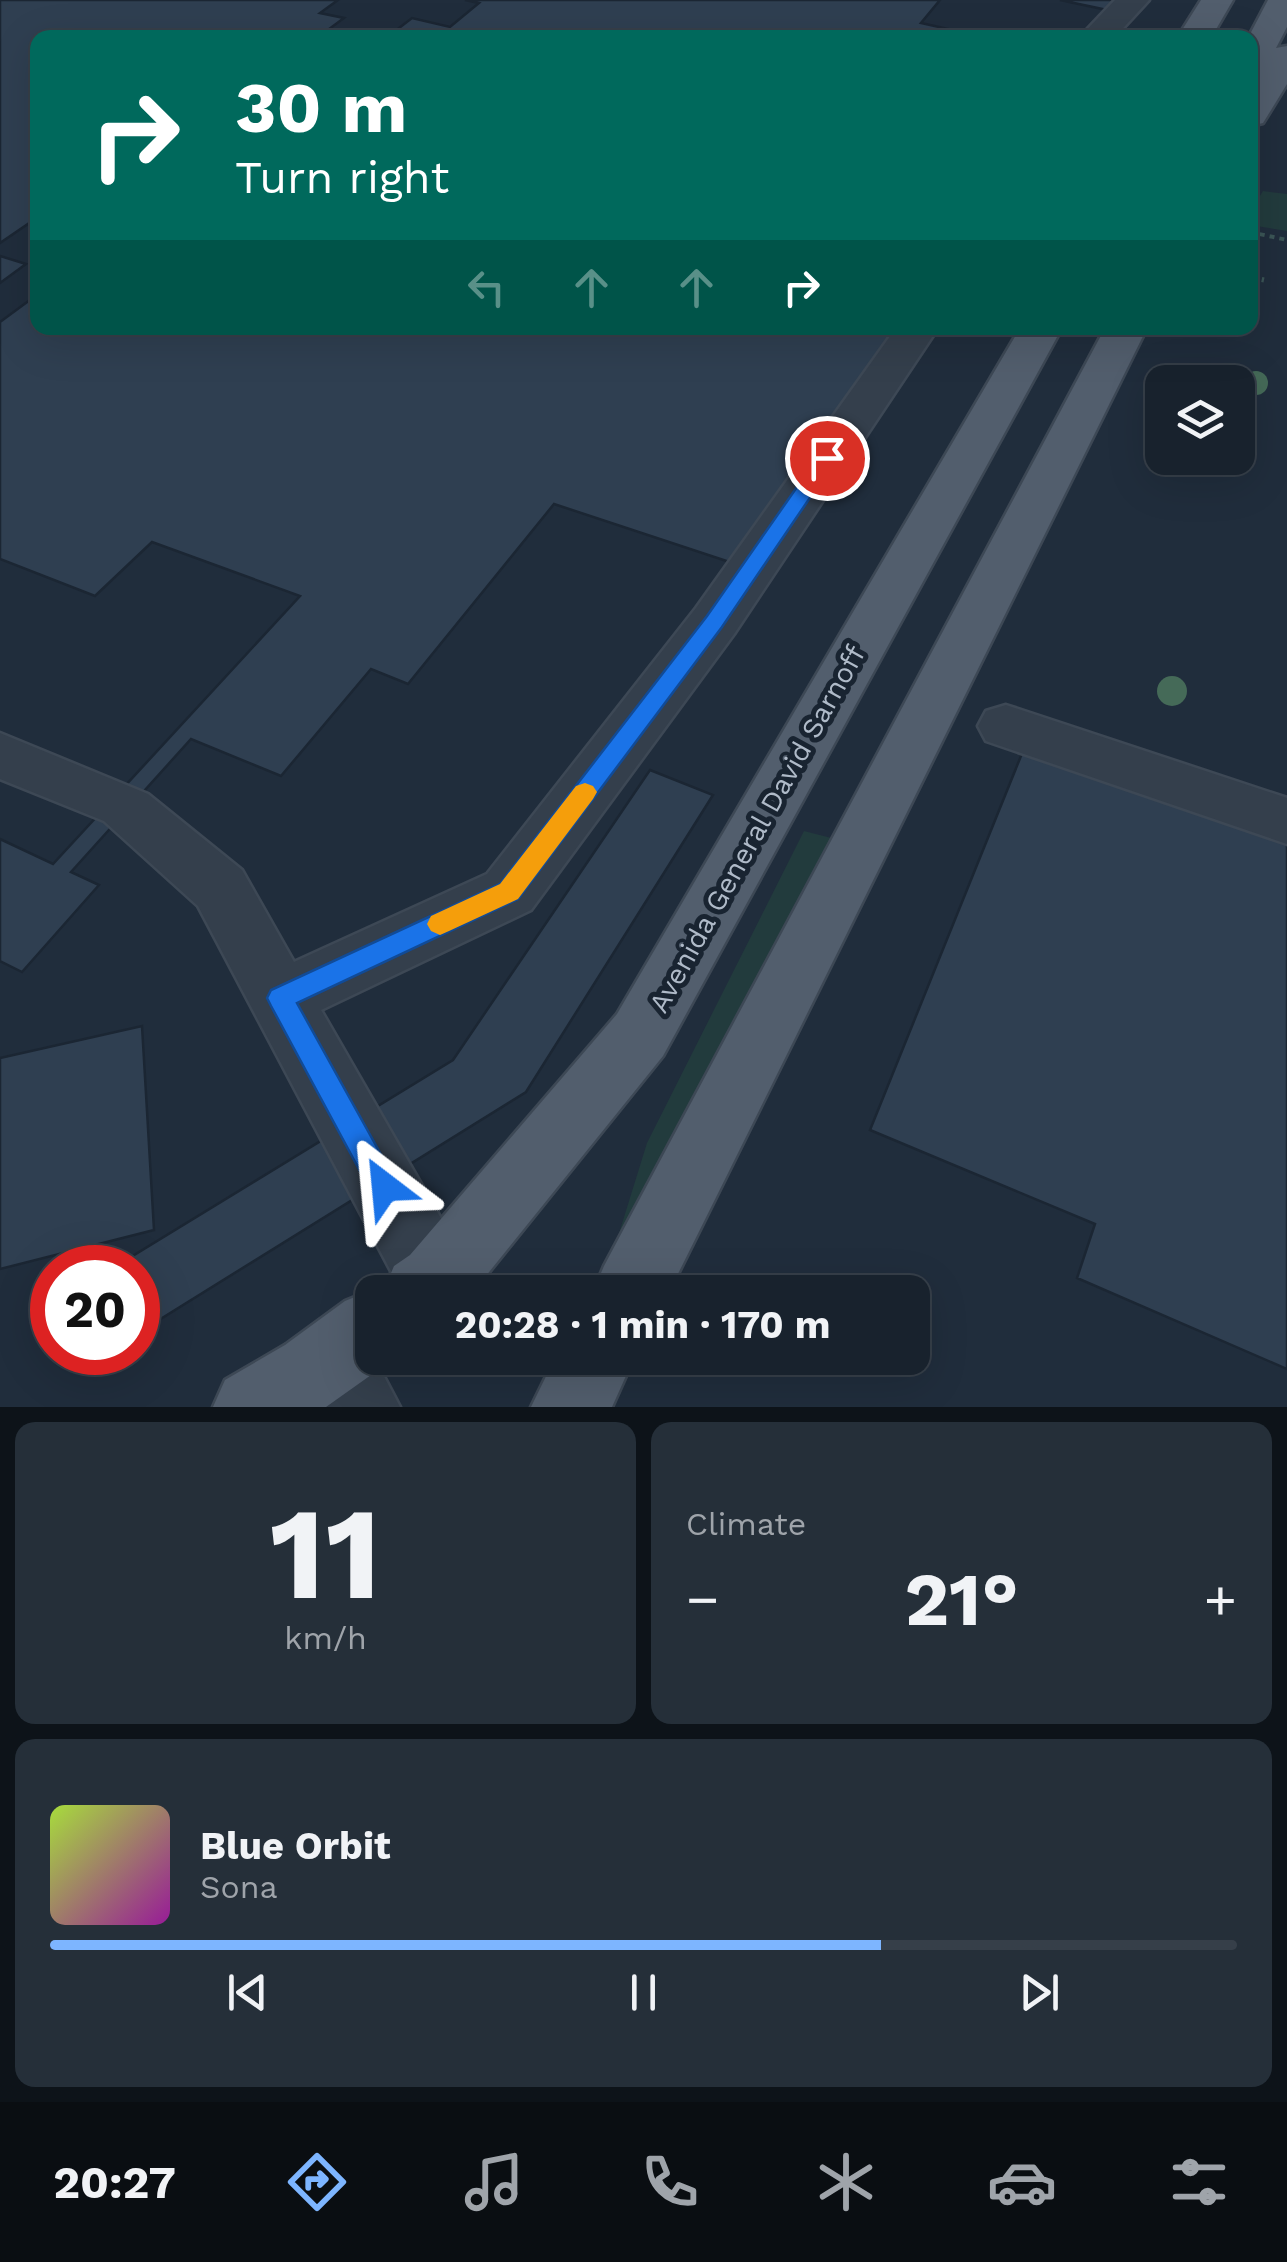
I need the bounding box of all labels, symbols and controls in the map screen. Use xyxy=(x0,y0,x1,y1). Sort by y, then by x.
text: 30 m xyxy=(235,67,407,149)
icon: right xyxy=(70,70,200,200)
text: Turn right xyxy=(235,151,449,204)
icon: left xyxy=(459,260,514,315)
icon: ahead xyxy=(564,260,619,315)
icon: ahead xyxy=(669,260,724,315)
icon: right xyxy=(774,260,829,315)
map controls xyxy=(1145,365,1255,475)
button: layers xyxy=(1145,365,1255,475)
pin xyxy=(785,416,870,501)
icon: arrive xyxy=(800,431,855,486)
street label: Avenida General David Sarnoff xyxy=(642,640,872,1018)
position arrow xyxy=(333,1135,437,1239)
speed limit sign: 20 xyxy=(30,1245,160,1375)
text: 20:28 · 1 min · 170 m xyxy=(455,1303,830,1347)
text: 11 xyxy=(269,1477,382,1630)
text: Climate xyxy=(686,1505,806,1543)
text: 21° xyxy=(904,1555,1019,1643)
text: − xyxy=(686,1567,719,1631)
text: + xyxy=(1204,1567,1237,1631)
text: km/h xyxy=(284,1619,367,1657)
text: Blue Orbit xyxy=(200,1824,391,1868)
text: Sona xyxy=(200,1868,278,1906)
icon: previous xyxy=(220,1965,275,2020)
icon: pause xyxy=(616,1965,671,2020)
icon: next xyxy=(1012,1965,1067,2020)
icon: directions xyxy=(282,2147,352,2217)
icon: music xyxy=(459,2147,529,2217)
icon: phone xyxy=(635,2147,705,2217)
icon: climate xyxy=(811,2147,881,2217)
icon: car xyxy=(987,2147,1057,2217)
icon: filters xyxy=(1164,2147,1234,2217)
text: 20:27 xyxy=(53,2156,176,2209)

